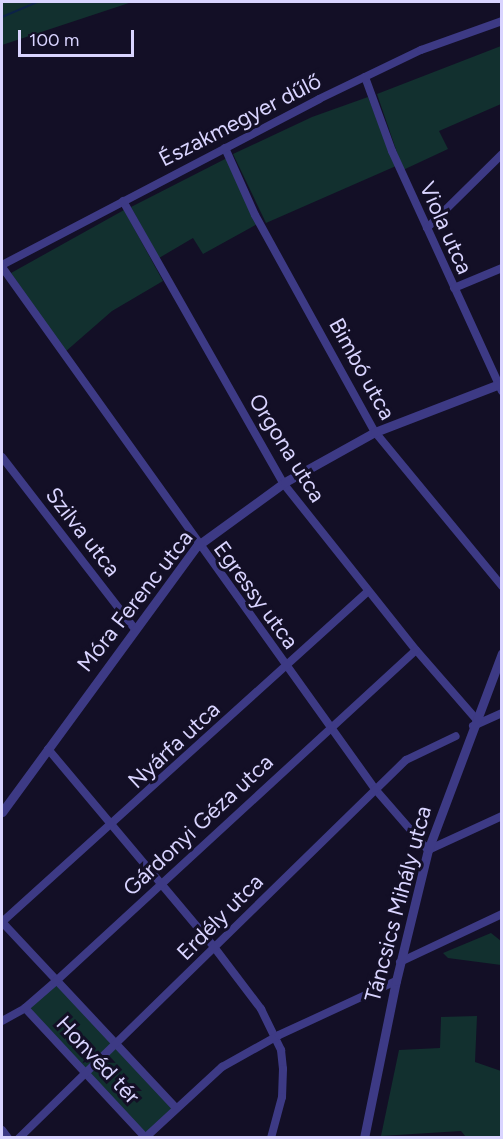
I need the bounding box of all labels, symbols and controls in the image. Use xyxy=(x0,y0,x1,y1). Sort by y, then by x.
scale bar xyxy=(21,18,136,56)
text: 100 m xyxy=(29,29,79,51)
street label: Északmegyer dűlő xyxy=(154,68,326,172)
street label: Viola utca xyxy=(414,178,478,278)
street label: Bimbó utca xyxy=(323,314,401,424)
street label: Orgona utca xyxy=(243,389,331,507)
street label: Szilva utca xyxy=(40,482,126,582)
street label: Móra Ferenc utca xyxy=(72,525,198,677)
street label: Egressy utca xyxy=(208,536,304,654)
street label: Nyárfa utca xyxy=(123,696,225,794)
street label: Gárdonyi Géza utca xyxy=(118,749,278,901)
street label: Táncsics Mihály utca xyxy=(359,803,437,1005)
street label: Erdély utca xyxy=(171,868,269,966)
street label: Honvéd tér xyxy=(51,1011,145,1109)

